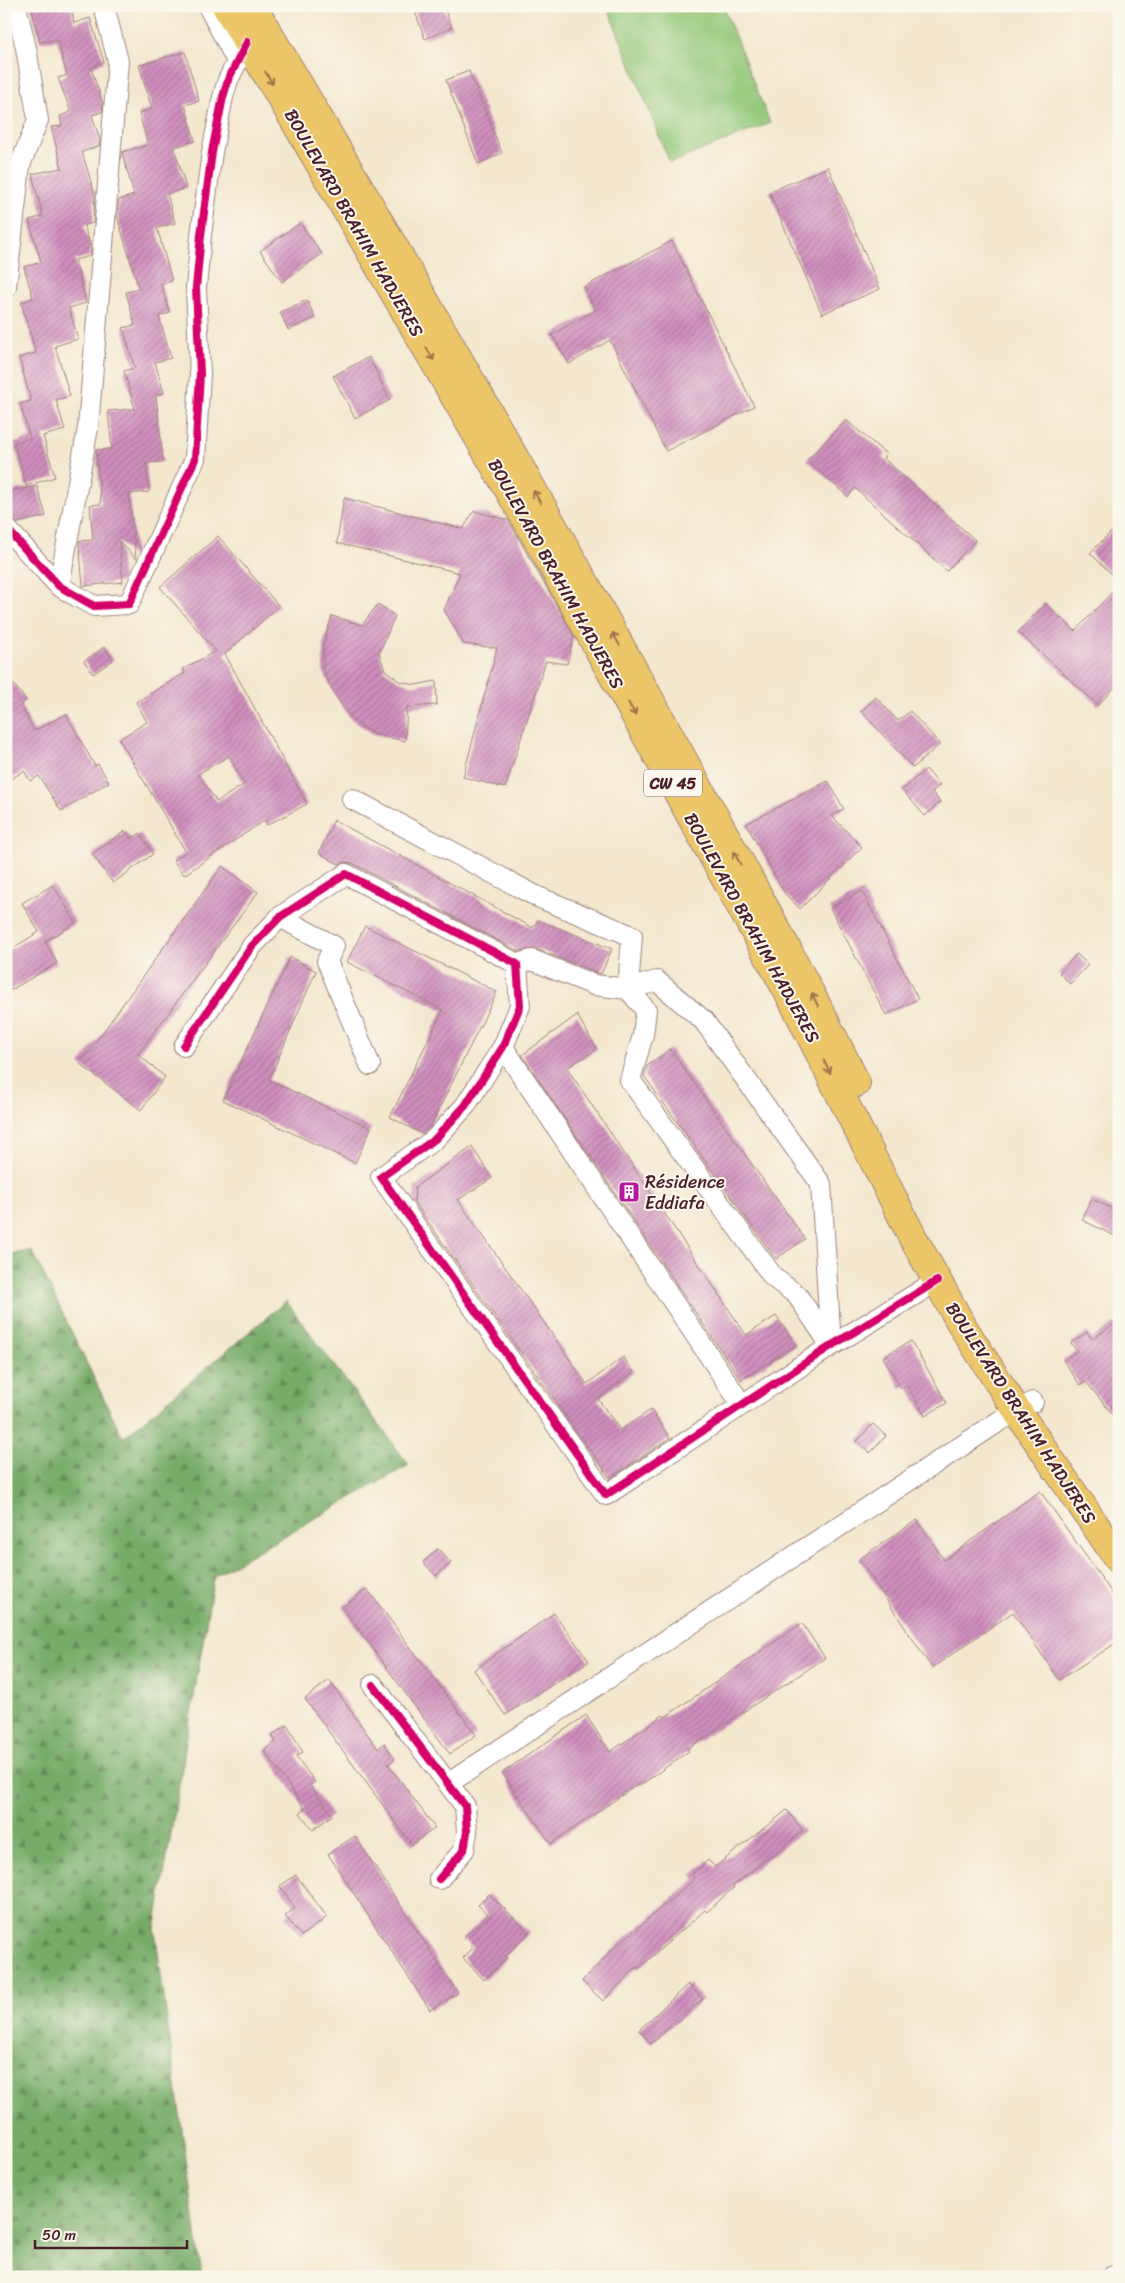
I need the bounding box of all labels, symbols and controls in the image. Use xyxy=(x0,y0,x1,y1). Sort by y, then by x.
one-way arrow xyxy=(264,71,274,85)
street label: BOULEVARD BRAHIM HADJERES xyxy=(275,103,433,343)
one-way arrow xyxy=(426,347,436,361)
street label: BOULEVARD BRAHIM HADJERES xyxy=(479,453,633,695)
one-way arrow xyxy=(531,490,541,505)
one-way arrow xyxy=(611,632,620,647)
one-way arrow xyxy=(627,701,637,715)
road number: CW 45 xyxy=(644,770,702,796)
street label: BOULEVARD BRAHIM HADJERES xyxy=(675,807,829,1049)
one-way arrow xyxy=(732,850,742,865)
one-way arrow xyxy=(810,993,819,1008)
one-way arrow xyxy=(822,1059,832,1074)
place label: Résidence Eddiafa xyxy=(645,1166,725,1219)
building icon: Résidence Eddiafa xyxy=(617,1180,641,1204)
street label: BOULEVARD BRAHIM HADJERES xyxy=(937,1295,1105,1531)
scale bar xyxy=(35,2218,188,2250)
text: 50 m xyxy=(42,2222,77,2248)

